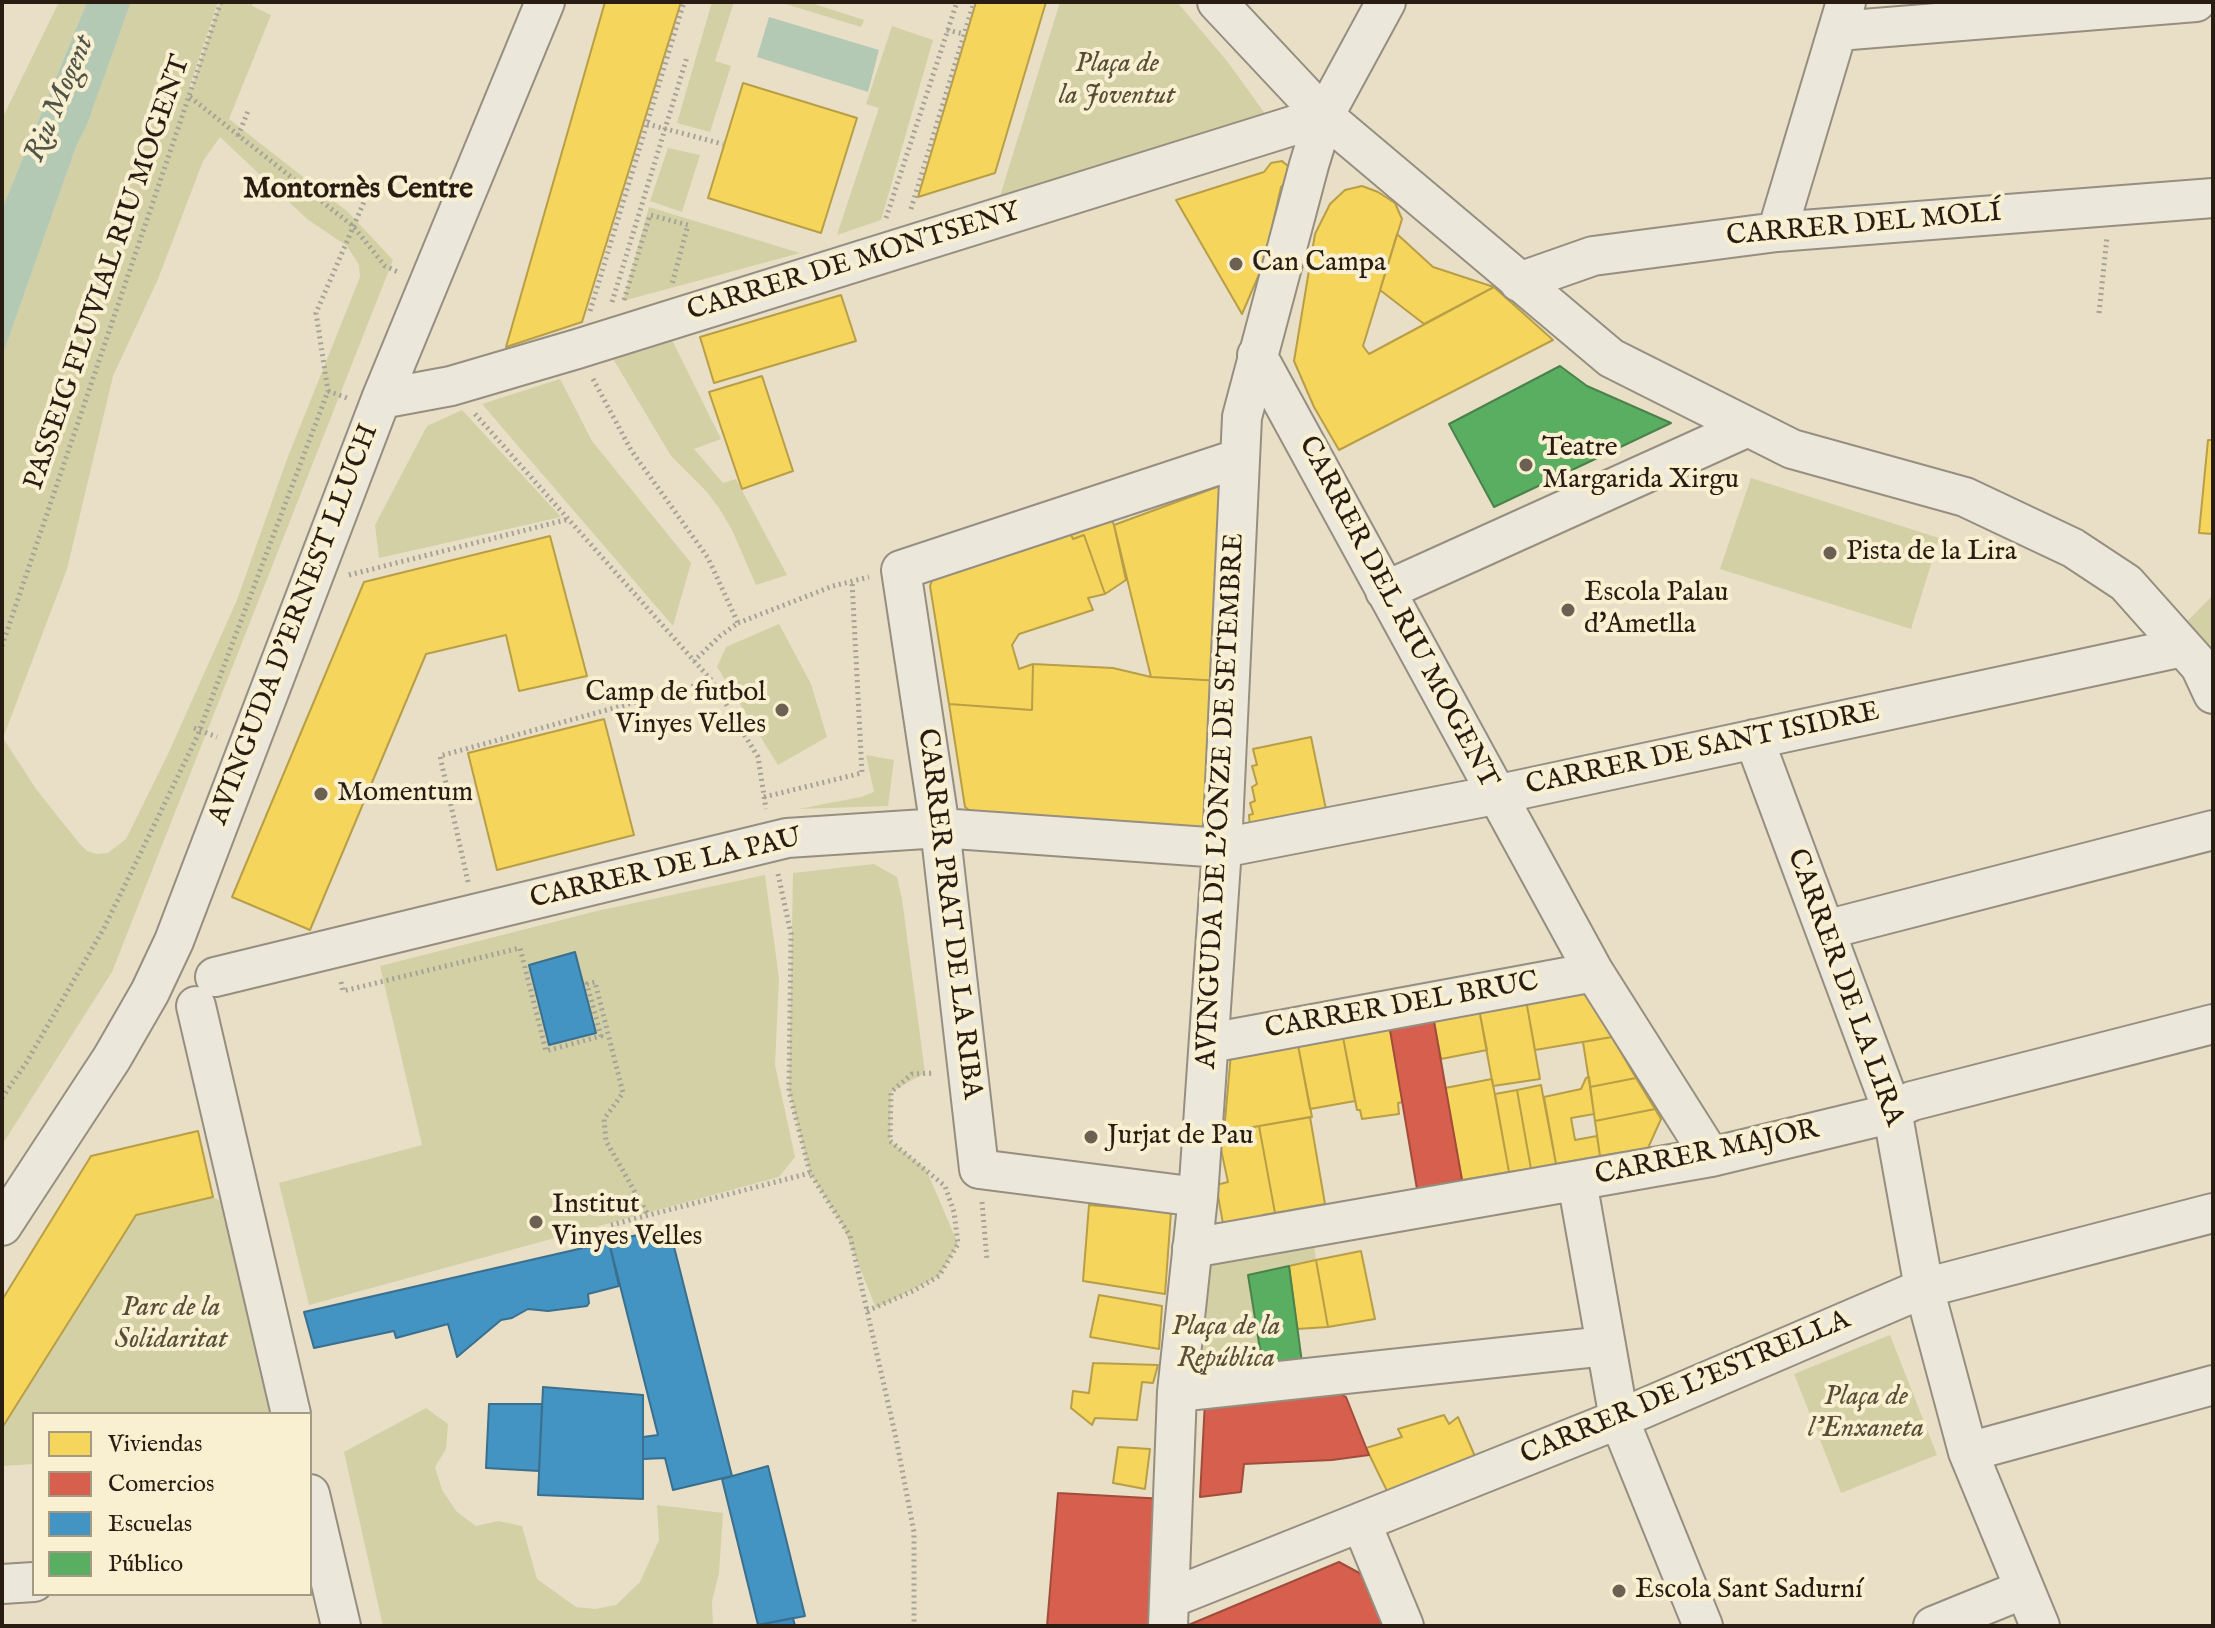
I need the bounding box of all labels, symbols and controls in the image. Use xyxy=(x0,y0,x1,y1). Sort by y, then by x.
water label: Riu Mogent xyxy=(18,30,104,168)
park label: Plaça de la Joventut xyxy=(1059,48,1175,114)
street label: PASSEIG FLUVIAL RIU MOGENT xyxy=(19,51,199,495)
district label: Montornès Centre xyxy=(243,173,473,209)
street label: CARRER DE MONTSENY xyxy=(684,196,1024,330)
street label: CARRER DEL MOLÍ xyxy=(1725,197,2003,255)
place label: Can Campa xyxy=(1252,247,1386,281)
marker: Can Campa xyxy=(1227,255,1245,273)
street label: AVINGUDA D'ERNEST LLUCH xyxy=(203,420,387,830)
street label: CARRER DEL RIU MOGENT xyxy=(1290,431,1504,795)
place label: Teatre Margarida Xirgu xyxy=(1542,432,1739,498)
marker: Teatre Margarida Xirgu xyxy=(1517,456,1535,474)
street label: AVINGUDA DE L'ONZE DE SETEMBRE xyxy=(1191,532,1253,1070)
place label: Pista de la Lira xyxy=(1846,536,2017,570)
marker: Pista de la Lira xyxy=(1821,544,1839,562)
place label: Escola Palau d'Ametlla xyxy=(1584,577,1729,643)
marker: Escola Palau d'Ametlla xyxy=(1559,601,1577,619)
place label: Camp de futbol Vinyes Velles xyxy=(585,677,766,743)
street label: CARRER DE SANT ISIDRE xyxy=(1523,696,1883,804)
marker: Camp de futbol Vinyes Velles xyxy=(773,701,791,719)
street label: CARRER PRAT DE LA RIBA xyxy=(909,727,987,1101)
place label: Momentum xyxy=(337,777,473,811)
marker: Momentum xyxy=(312,785,330,803)
street label: CARRER DE LA PAU xyxy=(527,822,805,918)
street label: CARRER DE LA LIRA xyxy=(1778,845,1910,1131)
street label: CARRER DEL BRUC xyxy=(1262,966,1542,1048)
street label: CARRER MAJOR xyxy=(1592,1114,1822,1194)
place label: Jurjat de Pau xyxy=(1107,1120,1253,1154)
marker: Jurjat de Pau xyxy=(1082,1128,1100,1146)
place label: Institut Vinyes Velles xyxy=(552,1189,702,1255)
marker: Institut Vinyes Velles xyxy=(527,1213,545,1231)
park label: Parc de la Solidaritat xyxy=(115,1292,227,1358)
street label: CARRER DE L'ESTRELLA xyxy=(1516,1304,1856,1474)
park label: Plaça de la República xyxy=(1171,1311,1281,1377)
park label: Plaça de l'Enxaneta xyxy=(1808,1381,1924,1447)
legend xyxy=(32,1412,312,1596)
text: Viviendas xyxy=(108,1429,202,1460)
text: Comercios xyxy=(108,1469,214,1500)
text: Escuelas xyxy=(108,1509,192,1540)
text: Público xyxy=(108,1549,183,1580)
place label: Escola Sant Sadurní xyxy=(1635,1574,1863,1608)
marker: Escola Sant Sadurní xyxy=(1610,1582,1628,1600)

